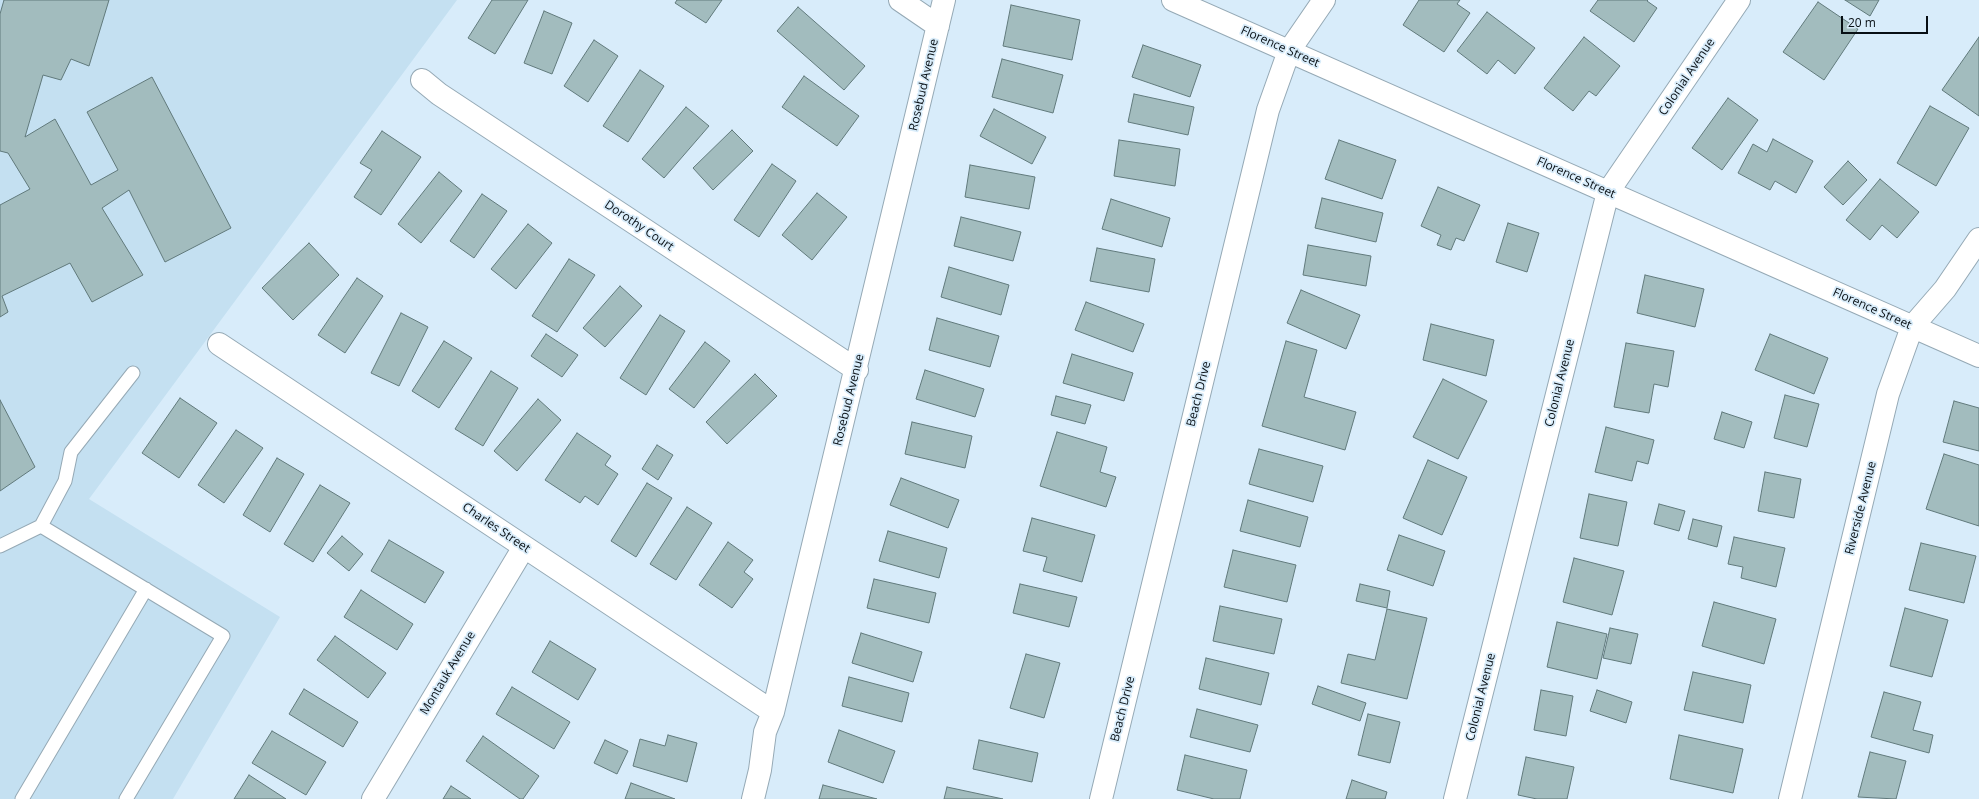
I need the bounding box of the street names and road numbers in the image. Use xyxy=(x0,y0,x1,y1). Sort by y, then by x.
street label: Florence Street xyxy=(1238,23,1322,71)
street label: Colonial Avenue xyxy=(1656,36,1718,118)
street label: Rosebud Avenue xyxy=(906,38,942,132)
street label: Florence Street xyxy=(1534,154,1618,202)
street label: Dorothy Court xyxy=(602,198,676,254)
street label: Florence Street xyxy=(1830,285,1914,333)
street label: Colonial Avenue xyxy=(1542,338,1578,428)
street label: Rosebud Avenue xyxy=(831,353,867,447)
street label: Beach Drive xyxy=(1184,360,1214,428)
street label: Riverside Avenue xyxy=(1842,460,1880,556)
street label: Charles Street xyxy=(459,500,533,556)
street label: Montauk Avenue xyxy=(417,629,479,717)
street label: Colonial Avenue xyxy=(1463,652,1499,742)
street label: Beach Drive xyxy=(1108,675,1138,743)

